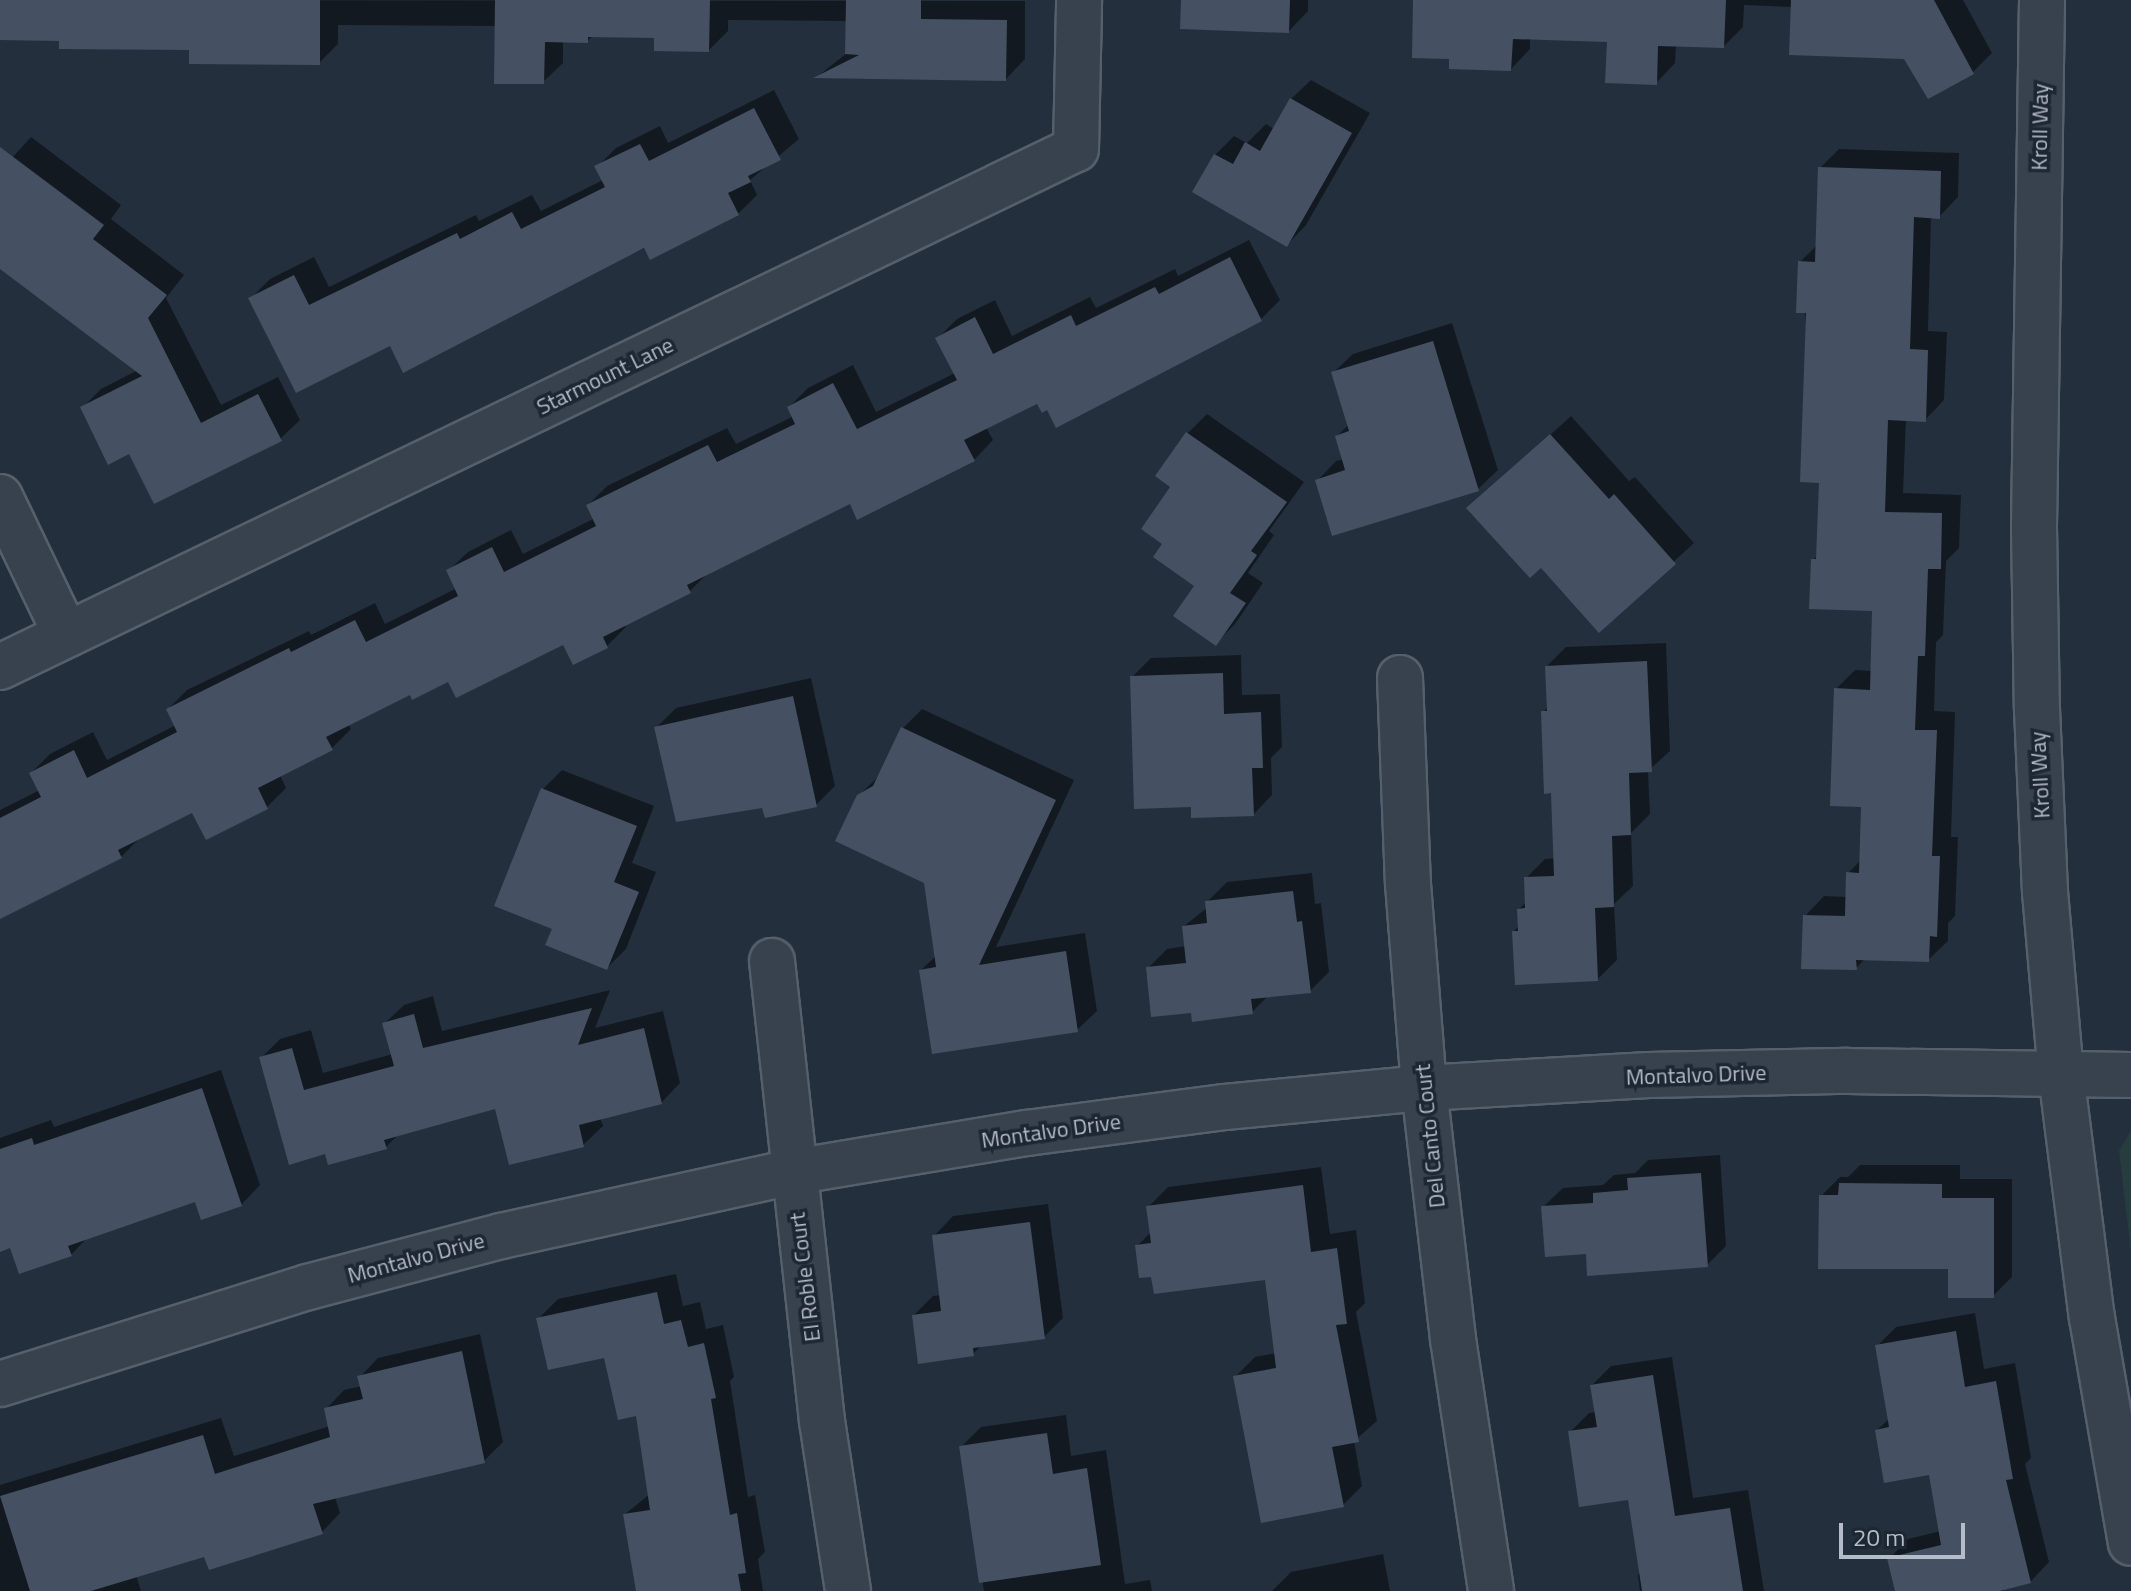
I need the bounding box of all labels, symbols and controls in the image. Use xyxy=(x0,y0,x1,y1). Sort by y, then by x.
street label: Kroll Way xyxy=(2026,83,2054,171)
street label: Starmount Lane xyxy=(532,332,678,420)
street label: Kroll Way xyxy=(2025,731,2055,819)
street label: Montalvo Drive xyxy=(1625,1059,1767,1091)
street label: Del Canto Court xyxy=(1409,1063,1451,1209)
street label: Montalvo Drive xyxy=(980,1108,1122,1154)
street label: El Roble Court xyxy=(784,1211,826,1343)
street label: Montalvo Drive xyxy=(345,1227,487,1289)
scale bar xyxy=(1843,1507,1969,1557)
text: 20 m xyxy=(1853,1519,1905,1555)

